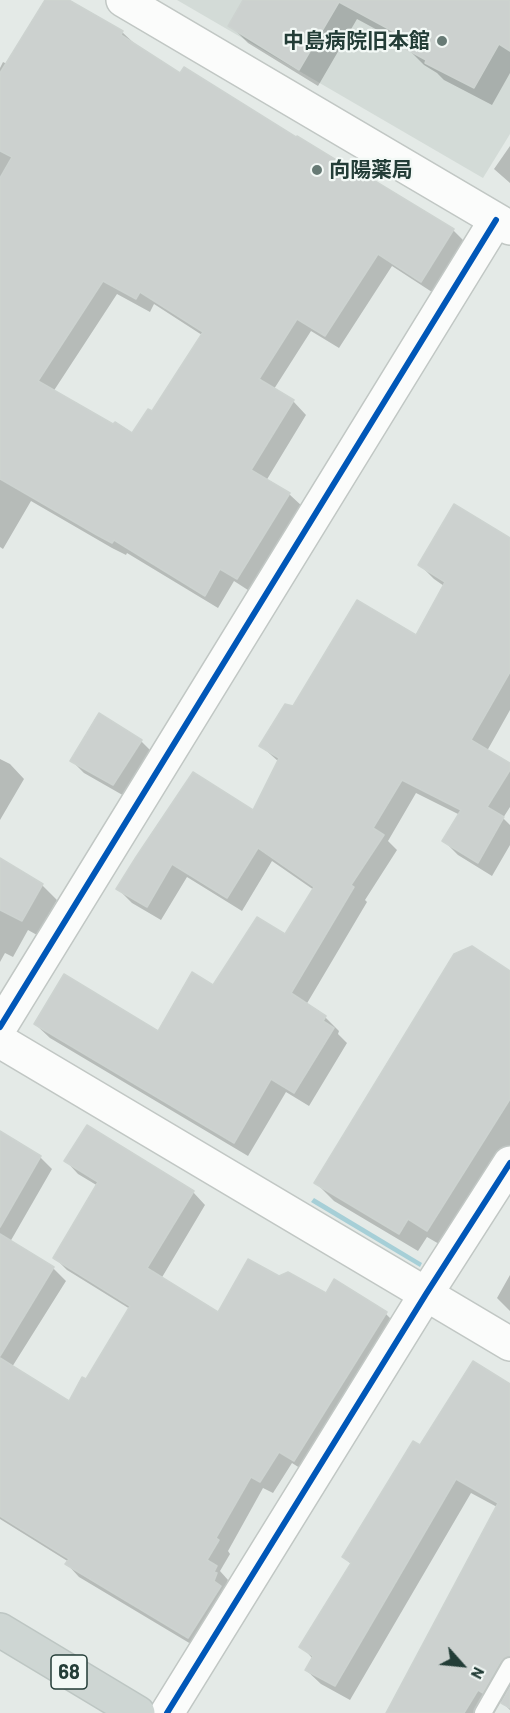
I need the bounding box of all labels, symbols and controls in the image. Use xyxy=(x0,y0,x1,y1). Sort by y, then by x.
place label: 中島病院旧本館 xyxy=(283,28,430,54)
marker: 中島病院旧本館 xyxy=(435,34,449,48)
place label: 向陽薬局 xyxy=(329,157,413,183)
marker: 向陽薬局 xyxy=(310,163,324,177)
north arrow xyxy=(432,1635,492,1695)
road number: 68 xyxy=(51,1655,87,1689)
text: N xyxy=(468,1664,489,1682)

